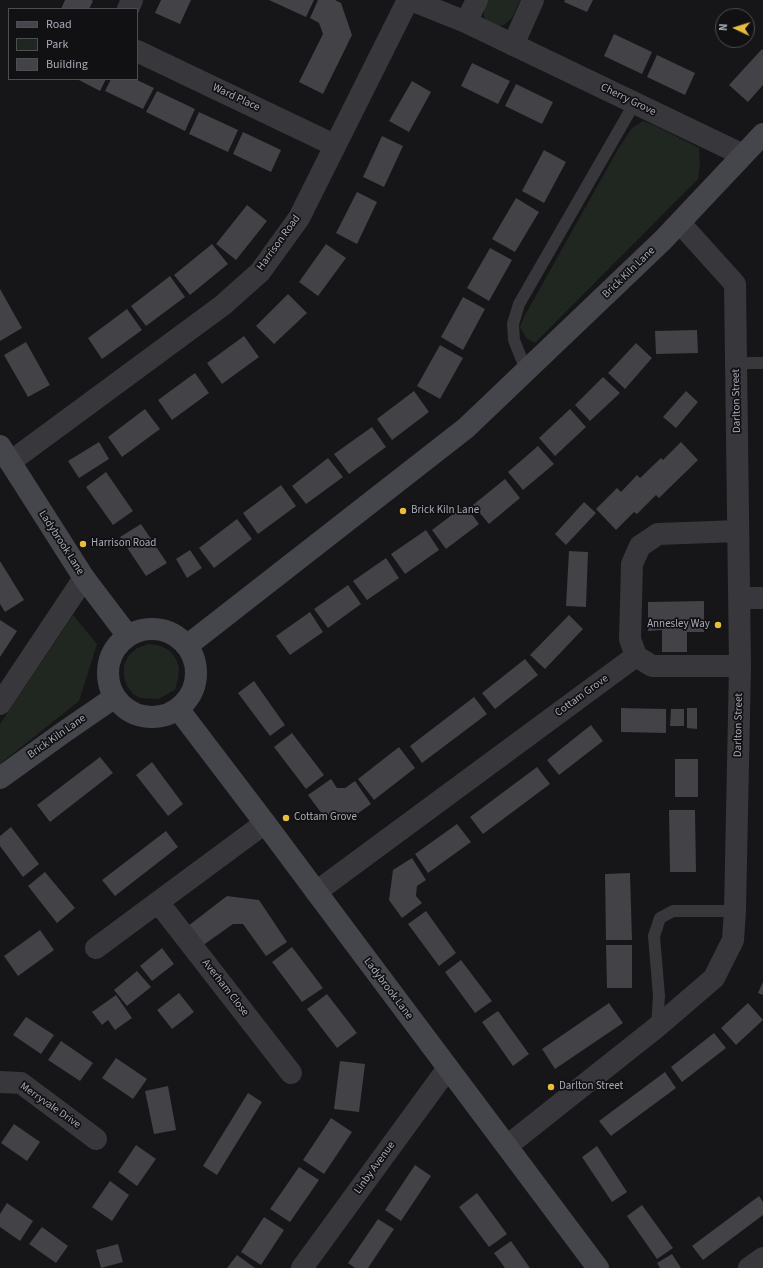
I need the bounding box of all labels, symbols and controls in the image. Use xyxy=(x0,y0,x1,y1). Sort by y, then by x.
legend xyxy=(8,8,138,80)
north arrow xyxy=(715,8,755,48)
text: Road xyxy=(46,16,72,33)
text: N xyxy=(716,23,731,31)
text: Park xyxy=(46,36,68,53)
text: Building xyxy=(46,56,88,73)
street label: Ward Place xyxy=(210,81,262,115)
street label: Cherry Grove xyxy=(598,81,658,119)
street label: Harrison Road xyxy=(254,213,304,273)
street label: Brick Kiln Lane xyxy=(600,245,658,301)
street label: Darlton Street xyxy=(730,369,744,433)
place label: Brick Kiln Lane xyxy=(411,504,479,518)
marker: Brick Kiln Lane xyxy=(398,506,408,516)
street label: Ladybrook Lane xyxy=(35,508,87,578)
place label: Harrison Road xyxy=(91,537,156,551)
marker: Harrison Road xyxy=(78,539,88,549)
place label: Annesley Way xyxy=(647,618,710,632)
marker: Annesley Way xyxy=(713,620,723,630)
street label: Cottam Grove xyxy=(553,672,611,720)
street label: Darlton Street xyxy=(732,693,746,757)
street label: Brick Kiln Lane xyxy=(25,712,89,762)
place label: Cottam Grove xyxy=(294,811,357,825)
marker: Cottam Grove xyxy=(281,813,291,823)
street label: Ladybrook Lane xyxy=(361,956,415,1022)
street label: Averham Close xyxy=(199,957,251,1019)
street label: Merryvale Drive xyxy=(17,1080,83,1132)
place label: Darlton Street xyxy=(559,1080,623,1094)
marker: Darlton Street xyxy=(546,1082,556,1092)
street label: Linby Avenue xyxy=(352,1139,398,1197)

